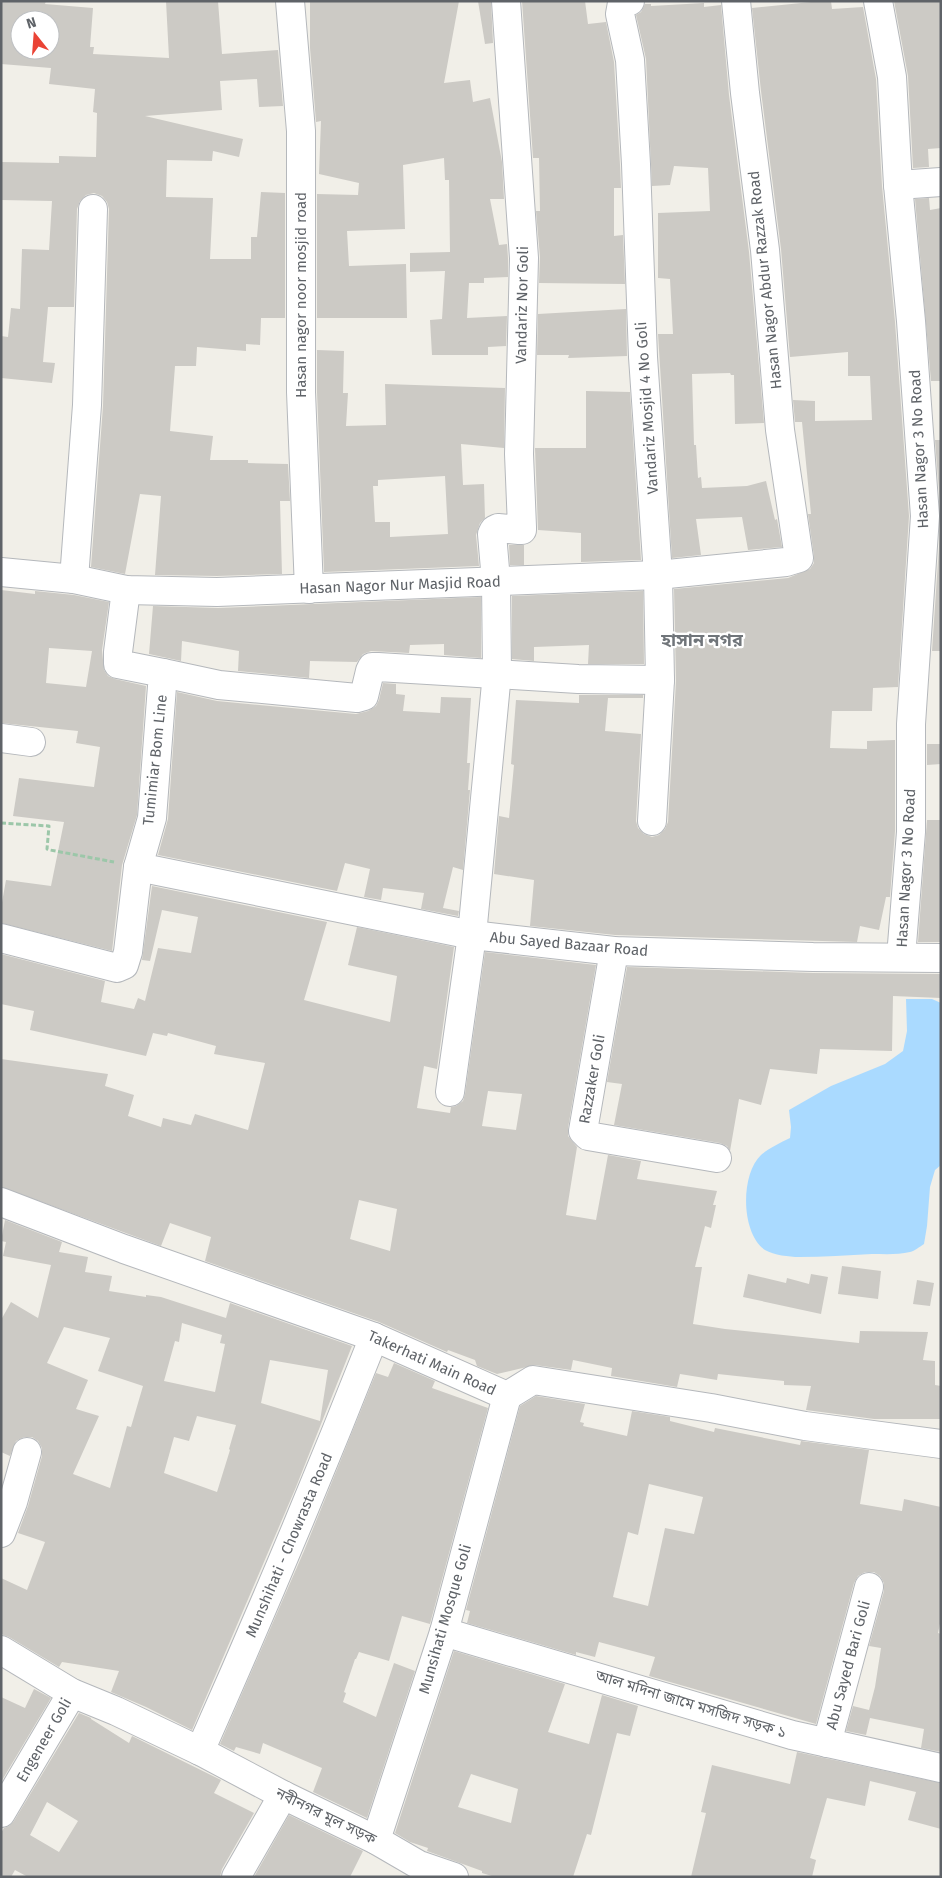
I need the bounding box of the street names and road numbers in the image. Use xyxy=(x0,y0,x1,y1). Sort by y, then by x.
street label: Hasan Nagor Abdur Razzak Road xyxy=(745,170,785,390)
street label: Hasan nagor noor mosjid road xyxy=(292,192,310,398)
street label: Vandariz Nor Goli xyxy=(512,246,532,364)
street label: Vandariz Mosjid 4 No Goli xyxy=(632,321,662,495)
street label: Hasan Nagor 3 No Road xyxy=(906,369,932,529)
street label: Hasan Nagor Nur Masjid Road xyxy=(299,572,501,598)
street label: Tumimiar Bom Line xyxy=(139,694,171,826)
street label: Hasan Nagor 3 No Road xyxy=(893,788,919,948)
street label: Abu Sayed Bazaar Road xyxy=(489,928,649,960)
street label: Razzaker Goli xyxy=(575,1033,609,1125)
street label: Takerhati Main Road xyxy=(365,1327,499,1399)
street label: Munshihati - Chowrasta Road xyxy=(242,1450,336,1640)
street label: Munsihati Mosque Goli xyxy=(415,1542,475,1696)
street label: Abu Sayed Bari Goli xyxy=(822,1598,874,1732)
street label: আল মদিনা জামে মসজিদ সড়ক ১ xyxy=(592,1666,789,1742)
street label: Engeneer Goli xyxy=(13,1695,75,1785)
street label: নবীনগর মূল সড়ক xyxy=(272,1783,380,1849)

